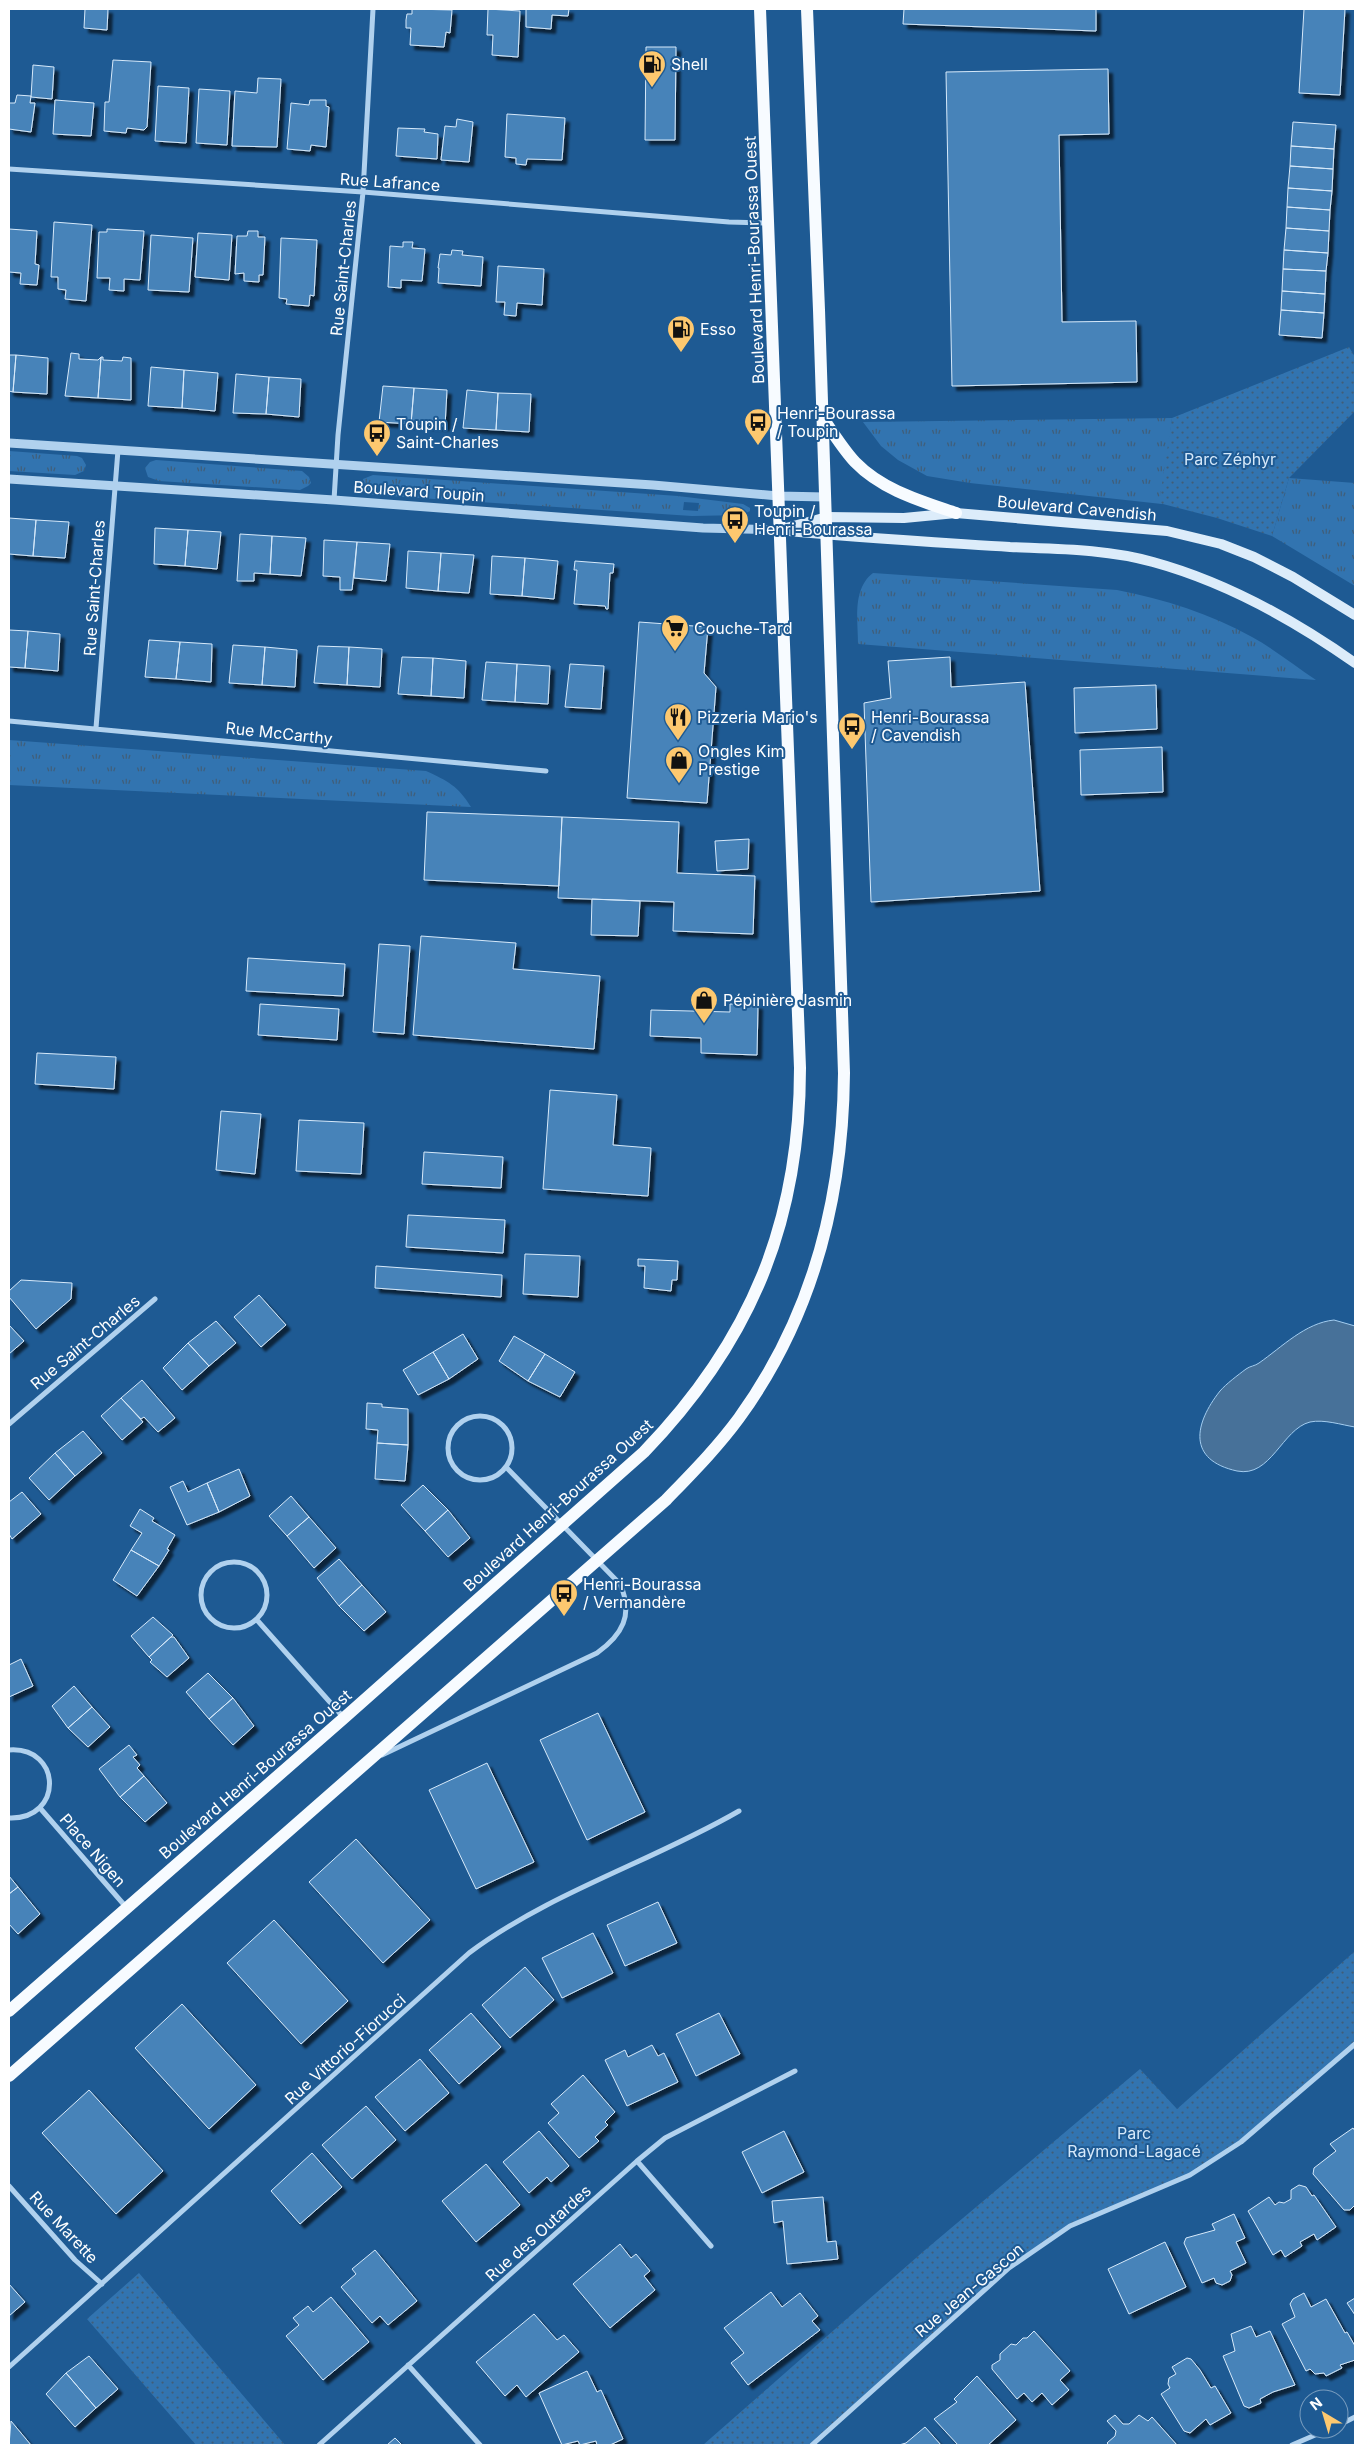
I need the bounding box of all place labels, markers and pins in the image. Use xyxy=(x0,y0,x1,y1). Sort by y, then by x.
fuel station icon: Shell xyxy=(637,49,667,88)
place label: Shell xyxy=(671,54,708,74)
fuel station icon: Esso xyxy=(666,314,696,353)
place label: Esso xyxy=(700,319,736,339)
place label: Henri-Bourassa / Toupin xyxy=(777,403,896,441)
bus stop icon: Henri-Bourassa / Toupin xyxy=(743,407,773,446)
place label: Toupin / Saint-Charles xyxy=(396,414,499,452)
bus stop icon: Toupin / Saint-Charles xyxy=(362,418,392,457)
place label: Toupin / Henri-Bourassa xyxy=(754,501,873,539)
bus stop icon: Toupin / Henri-Bourassa xyxy=(720,505,750,544)
supermarket icon: Couche-Tard xyxy=(660,613,690,652)
place label: Couche-Tard xyxy=(694,618,793,638)
restaurant icon: Pizzeria Mario's xyxy=(663,702,693,741)
place label: Pizzeria Mario's xyxy=(697,707,818,727)
place label: Henri-Bourassa / Cavendish xyxy=(871,707,990,745)
bus stop icon: Henri-Bourassa / Cavendish xyxy=(837,711,867,750)
place label: Ongles Kim Prestige xyxy=(698,741,785,779)
shop icon: Ongles Kim Prestige xyxy=(664,745,694,784)
shop icon: Pépinière Jasmin xyxy=(689,985,719,1024)
place label: Pépinière Jasmin xyxy=(723,990,852,1010)
place label: Henri-Bourassa / Vermandère xyxy=(583,1574,702,1612)
bus stop icon: Henri-Bourassa / Vermandère xyxy=(549,1578,579,1617)

